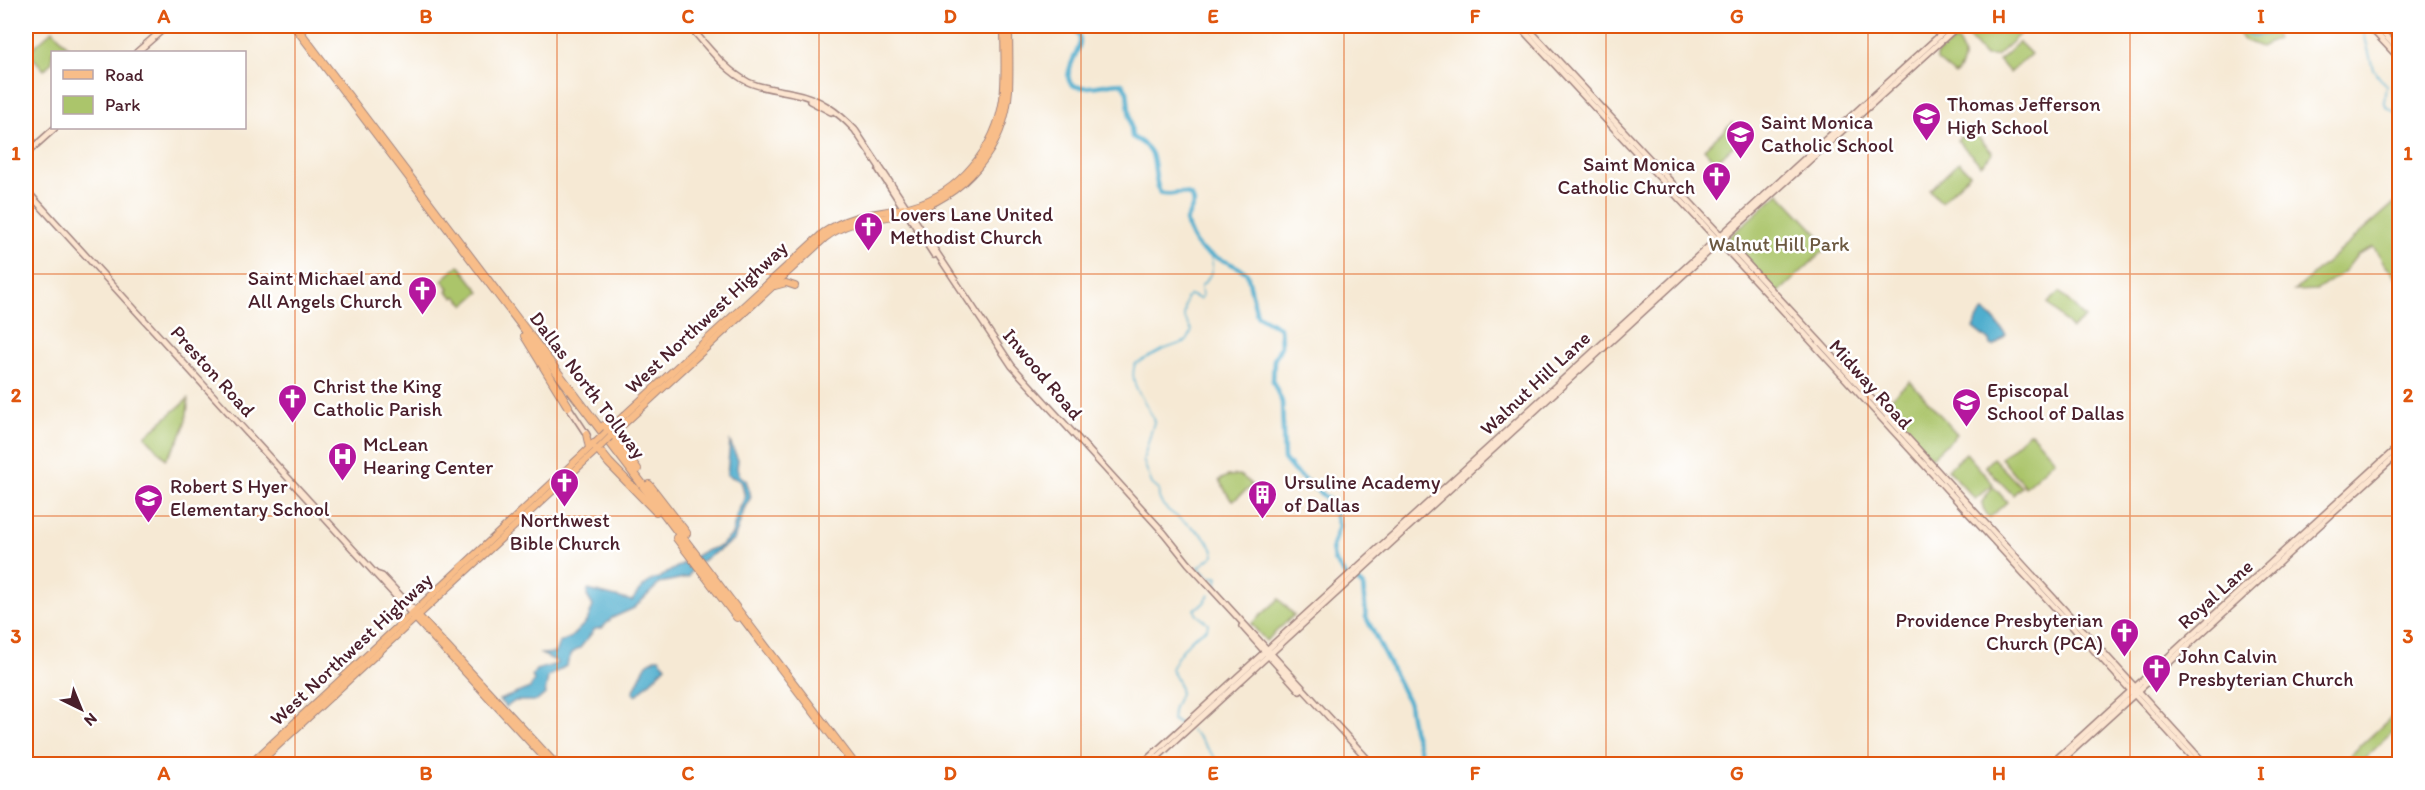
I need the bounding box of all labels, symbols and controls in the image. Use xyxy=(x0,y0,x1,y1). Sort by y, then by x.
text: A xyxy=(157,4,171,28)
text: B xyxy=(420,4,433,28)
text: C xyxy=(682,4,695,28)
text: D xyxy=(943,4,957,28)
text: E xyxy=(1207,4,1219,28)
text: F xyxy=(1470,4,1481,28)
text: G xyxy=(1730,4,1744,28)
text: H xyxy=(1992,4,2006,28)
text: I xyxy=(2257,4,2265,28)
legend xyxy=(51,51,246,129)
text: Road xyxy=(105,64,144,86)
place label: Thomas Jefferson High School xyxy=(1947,92,2101,139)
text: Park xyxy=(105,94,140,116)
school or university icon: Thomas Jefferson High School xyxy=(1910,100,1942,142)
place label: Saint Monica Catholic School xyxy=(1761,110,1894,157)
school or university icon: Saint Monica Catholic School xyxy=(1724,118,1756,160)
text: 1 xyxy=(11,141,21,165)
text: 1 xyxy=(2403,141,2413,165)
place label: Saint Monica Catholic Church xyxy=(1558,152,1695,199)
church icon: Saint Monica Catholic Church xyxy=(1700,160,1732,202)
place label: Lovers Lane United Methodist Church xyxy=(890,202,1053,249)
church icon: Lovers Lane United Methodist Church xyxy=(853,210,885,252)
park label: Walnut Hill Park xyxy=(1709,232,1850,256)
street label: West Northwest Highway xyxy=(620,235,793,398)
place label: Saint Michael and All Angels Church xyxy=(248,266,402,313)
church icon: Saint Michael and All Angels Church xyxy=(407,274,439,316)
street label: Dallas North Tollway xyxy=(525,307,652,464)
street label: Preston Road xyxy=(166,320,260,422)
street label: Inwood Road xyxy=(998,323,1088,425)
street label: Walnut Hill Lane xyxy=(1475,326,1595,440)
street label: Midway Road xyxy=(1824,334,1918,434)
place label: Christ the King Catholic Parish xyxy=(313,374,443,421)
place label: Episcopal School of Dallas xyxy=(1987,378,2124,425)
church icon: Christ the King Catholic Parish xyxy=(276,382,308,424)
text: 2 xyxy=(11,383,22,407)
text: 2 xyxy=(2403,383,2414,407)
school or university icon: Episcopal School of Dallas xyxy=(1950,386,1982,428)
place label: McLean Hearing Center xyxy=(363,432,493,479)
hospital icon: McLean Hearing Center xyxy=(326,440,358,482)
church icon: Northwest Bible Church xyxy=(549,466,581,508)
place label: Ursuline Academy of Dallas xyxy=(1284,470,1441,517)
place label: Robert S Hyer Elementary School xyxy=(170,474,330,521)
building icon: Ursuline Academy of Dallas xyxy=(1247,478,1279,520)
school or university icon: Robert S Hyer Elementary School xyxy=(133,482,165,524)
place label: Northwest Bible Church xyxy=(510,508,621,555)
street label: Royal Lane xyxy=(2172,554,2258,634)
street label: West Northwest Highway xyxy=(265,567,438,730)
place label: Providence Presbyterian Church (PCA) xyxy=(1895,608,2103,655)
church icon: Providence Presbyterian Church (PCA) xyxy=(2108,616,2140,658)
text: 3 xyxy=(11,624,22,648)
text: 3 xyxy=(2403,624,2414,648)
place label: John Calvin Presbyterian Church xyxy=(2178,644,2353,691)
church icon: John Calvin Presbyterian Church xyxy=(2141,652,2173,694)
north arrow xyxy=(51,679,111,739)
text: N xyxy=(80,709,101,730)
text: A xyxy=(157,761,171,785)
text: B xyxy=(420,761,433,785)
text: C xyxy=(682,761,695,785)
text: D xyxy=(943,761,957,785)
text: E xyxy=(1207,761,1219,785)
text: F xyxy=(1470,761,1481,785)
text: G xyxy=(1730,761,1744,785)
text: H xyxy=(1992,761,2006,785)
text: I xyxy=(2257,761,2265,785)

